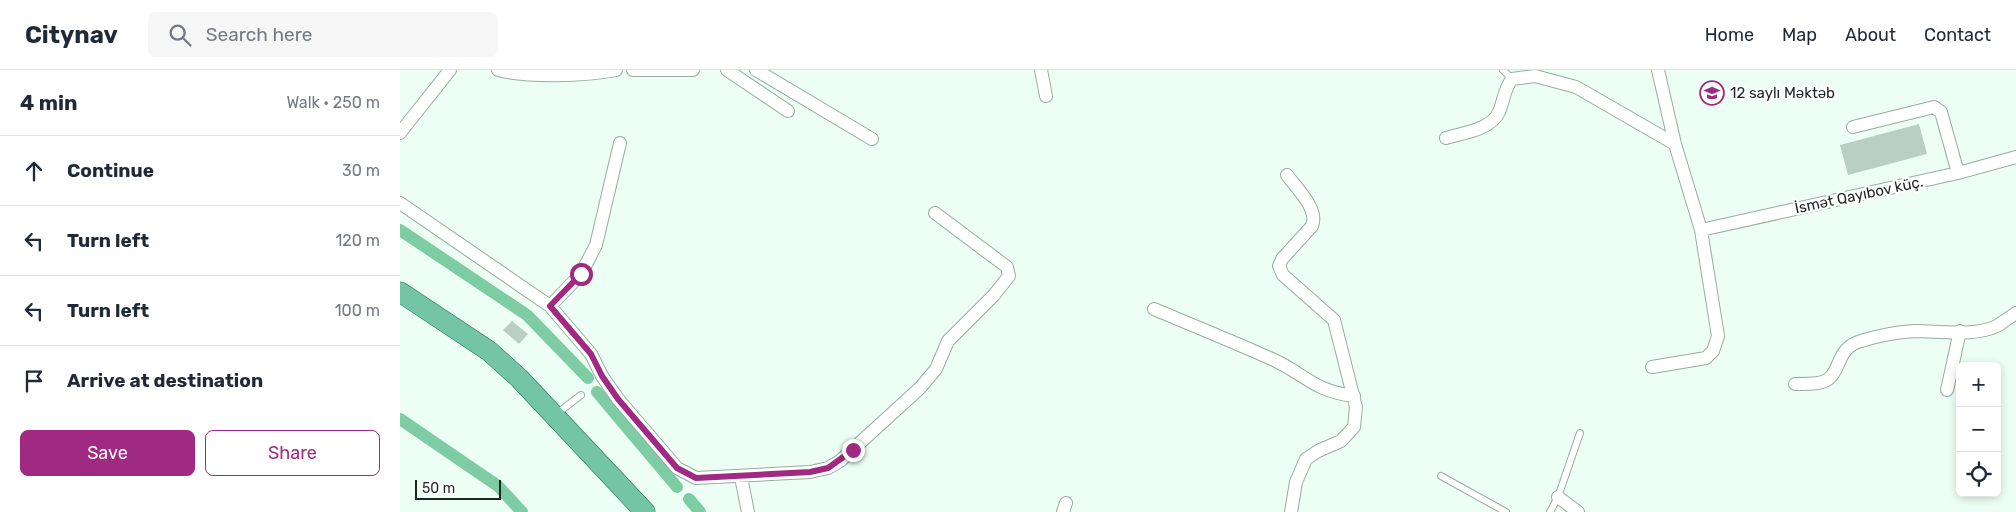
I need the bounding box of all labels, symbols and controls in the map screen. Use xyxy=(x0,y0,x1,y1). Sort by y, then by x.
search box xyxy=(148,12,498,57)
text: Citynav xyxy=(25,21,118,49)
icon: search xyxy=(166,21,194,49)
text: Search here xyxy=(206,23,312,46)
text: Home xyxy=(1705,24,1754,46)
text: Map xyxy=(1782,24,1817,46)
text: About xyxy=(1845,24,1896,46)
text: Contact xyxy=(1924,24,1991,46)
school or university icon: 12 saylı Məktəb xyxy=(1699,80,1725,106)
place label: 12 saylı Məktəb xyxy=(1730,84,1835,102)
text: 4 min xyxy=(20,90,78,115)
text: Walk · 250 m xyxy=(286,93,380,112)
icon: ahead xyxy=(20,157,48,185)
text: Continue xyxy=(67,159,154,182)
text: 30 m xyxy=(342,161,380,180)
street label: İsmət Qayıbov küç. xyxy=(1793,173,1925,217)
icon: left xyxy=(20,227,48,255)
text: Turn left xyxy=(67,229,149,252)
text: 120 m xyxy=(335,231,380,250)
route start xyxy=(570,263,593,286)
icon: left xyxy=(20,297,48,325)
text: Turn left xyxy=(67,299,149,322)
text: 100 m xyxy=(335,301,380,320)
map controls xyxy=(1956,362,2001,497)
button: + xyxy=(1956,362,2001,407)
icon: arrive xyxy=(20,367,48,395)
text: Arrive at destination xyxy=(67,369,263,392)
button: − xyxy=(1956,407,2001,452)
button: Save xyxy=(20,430,195,476)
button: Share xyxy=(205,430,380,476)
route end xyxy=(842,439,865,462)
button: locate xyxy=(1956,452,2001,497)
scale bar xyxy=(415,477,501,500)
text: 50 m xyxy=(422,480,455,497)

